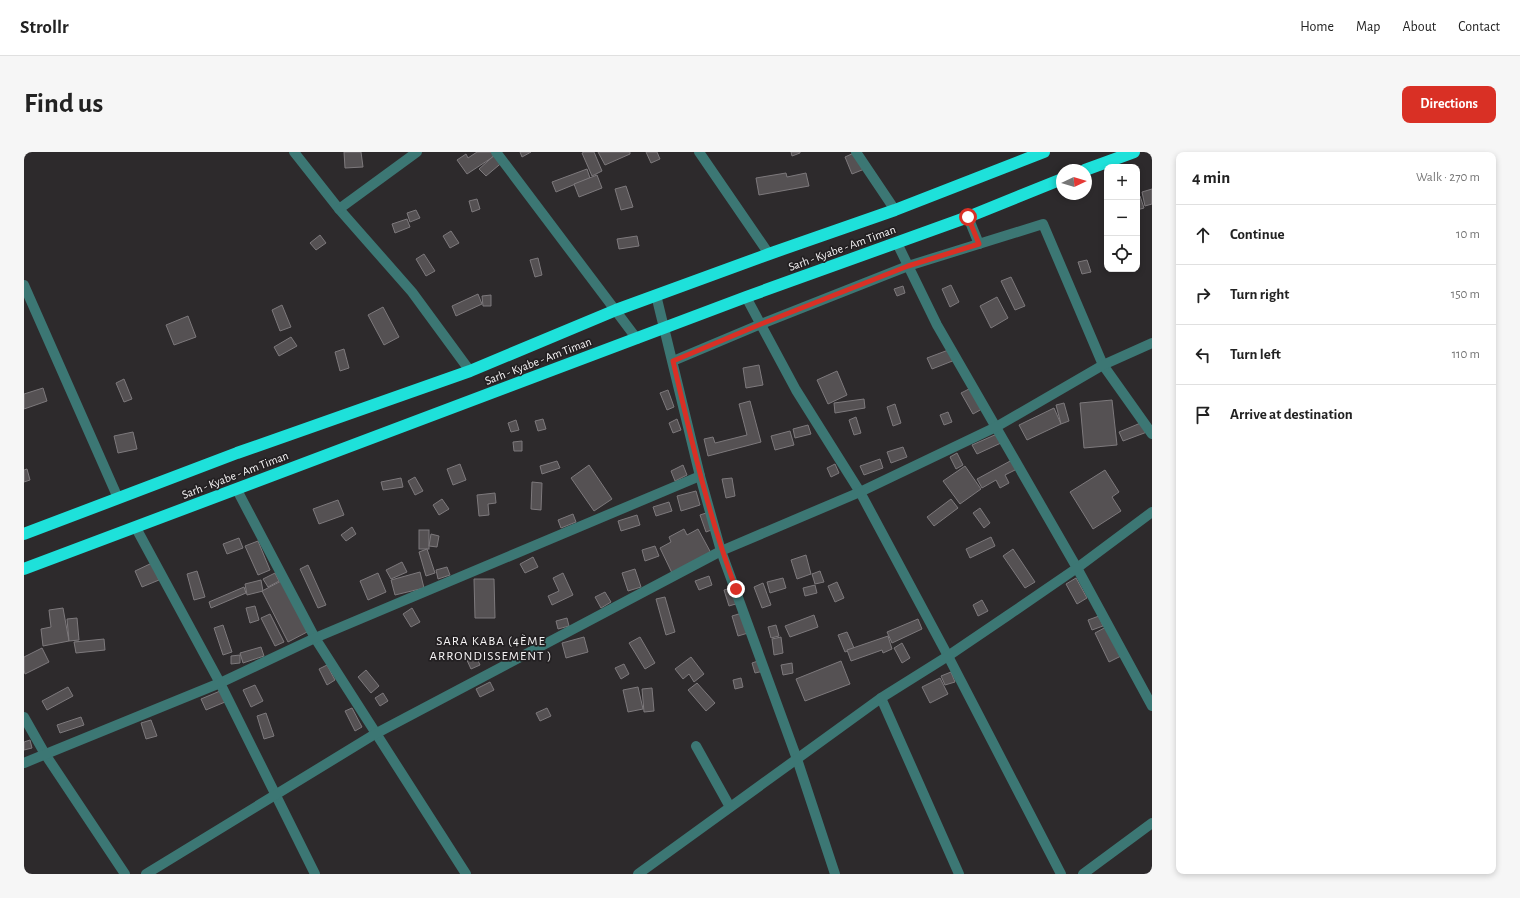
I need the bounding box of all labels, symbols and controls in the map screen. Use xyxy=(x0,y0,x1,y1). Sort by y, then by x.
text: Strollr xyxy=(20,18,69,37)
text: Home xyxy=(1300,20,1334,34)
text: Map xyxy=(1356,20,1380,34)
text: About xyxy=(1402,20,1436,34)
text: Contact xyxy=(1458,20,1500,34)
button: Directions xyxy=(1402,86,1496,123)
text: Find us xyxy=(24,90,103,118)
north arrow xyxy=(1056,164,1092,200)
map controls xyxy=(1104,164,1140,272)
button: + xyxy=(1104,164,1140,200)
text: 4 min xyxy=(1192,169,1230,186)
text: Walk · 270 m xyxy=(1416,171,1480,184)
button: − xyxy=(1104,200,1140,236)
route start xyxy=(959,208,977,226)
street label: Sarh - Kyabe - Am Timan xyxy=(787,223,898,274)
icon: ahead xyxy=(1192,224,1214,246)
text: Continue xyxy=(1230,227,1285,242)
text: 10 m xyxy=(1456,228,1480,241)
button: locate xyxy=(1104,236,1140,272)
icon: right xyxy=(1192,284,1214,306)
text: Turn right xyxy=(1230,287,1289,302)
text: 150 m xyxy=(1451,288,1480,301)
street label: Sarh - Kyabe - Am Timan xyxy=(483,335,593,388)
icon: left xyxy=(1192,344,1214,366)
text: Turn left xyxy=(1230,347,1281,362)
text: 110 m xyxy=(1452,348,1480,361)
icon: arrive xyxy=(1192,404,1214,426)
text: Arrive at destination xyxy=(1230,407,1353,422)
street label: Sarh - Kyabe - Am Timan xyxy=(180,449,290,502)
route end xyxy=(727,580,745,598)
district label: SARA KABA (4ÈME ARRONDISSEMENT ) xyxy=(429,634,553,663)

